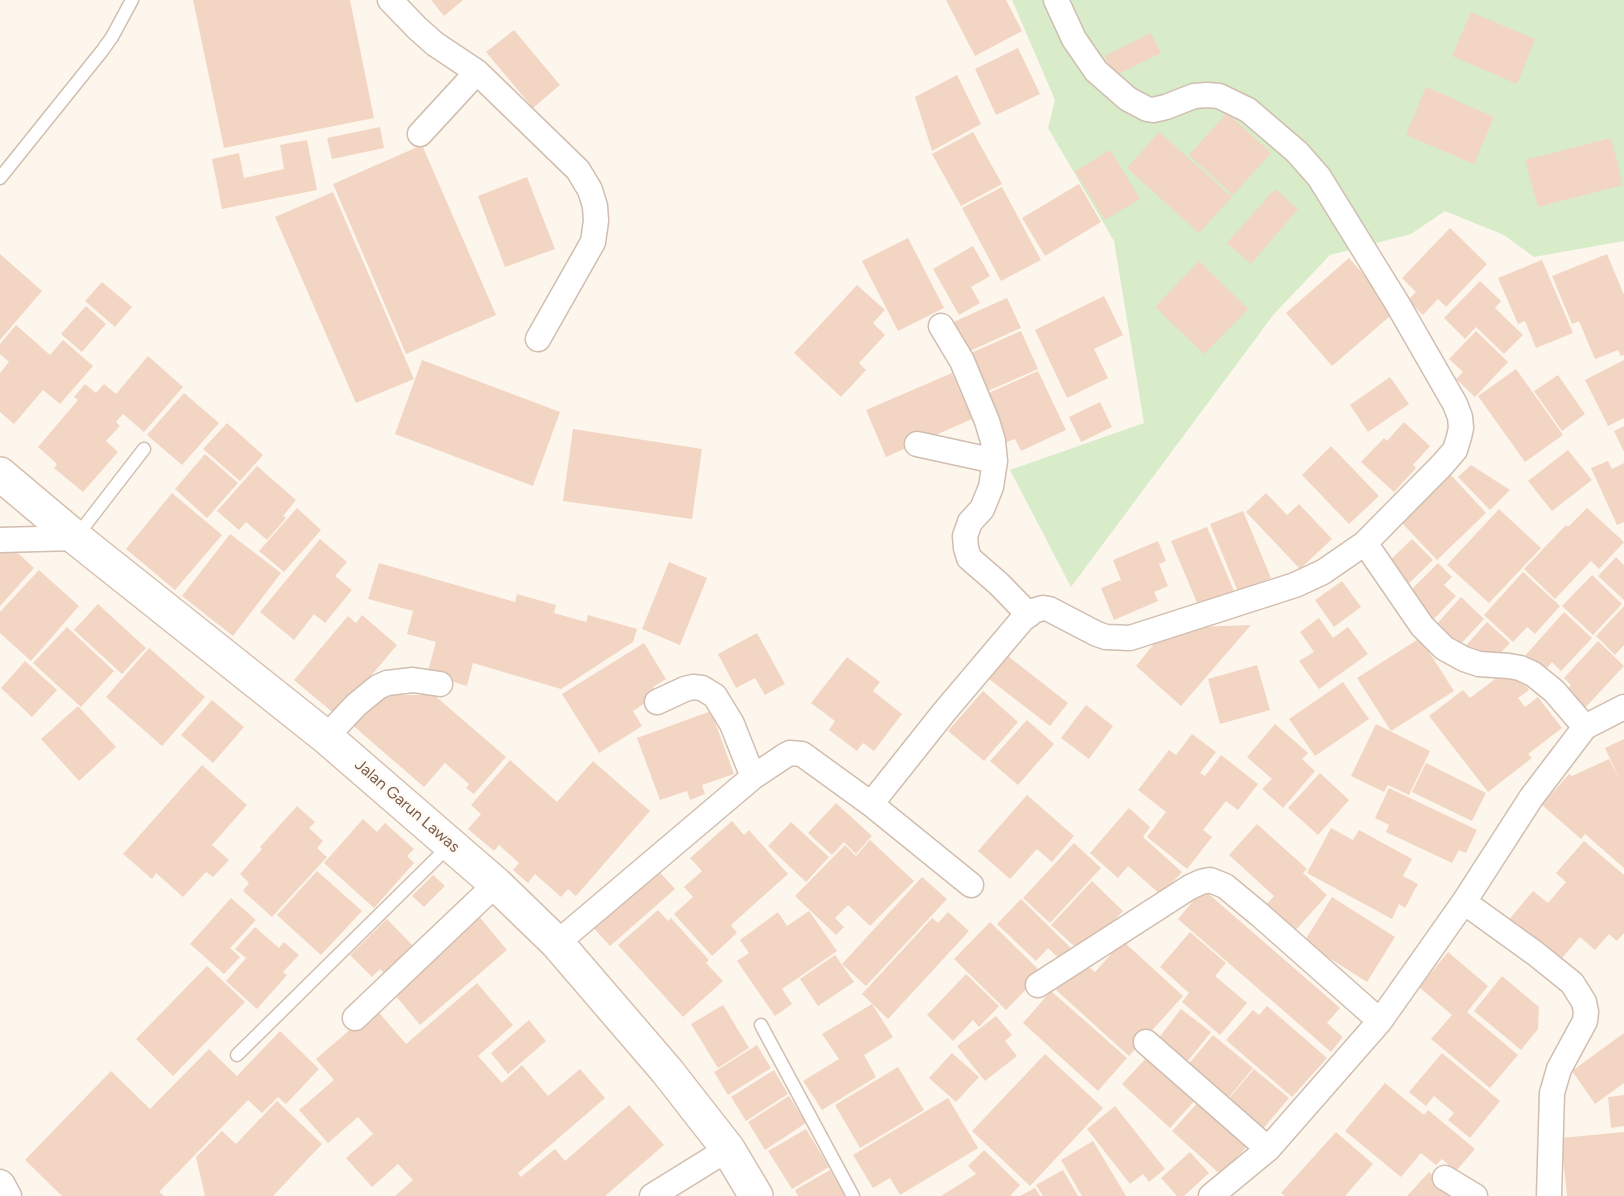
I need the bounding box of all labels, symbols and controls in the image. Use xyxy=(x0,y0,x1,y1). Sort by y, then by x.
street label: Jalan Garun Lawas xyxy=(351,755,463,857)

